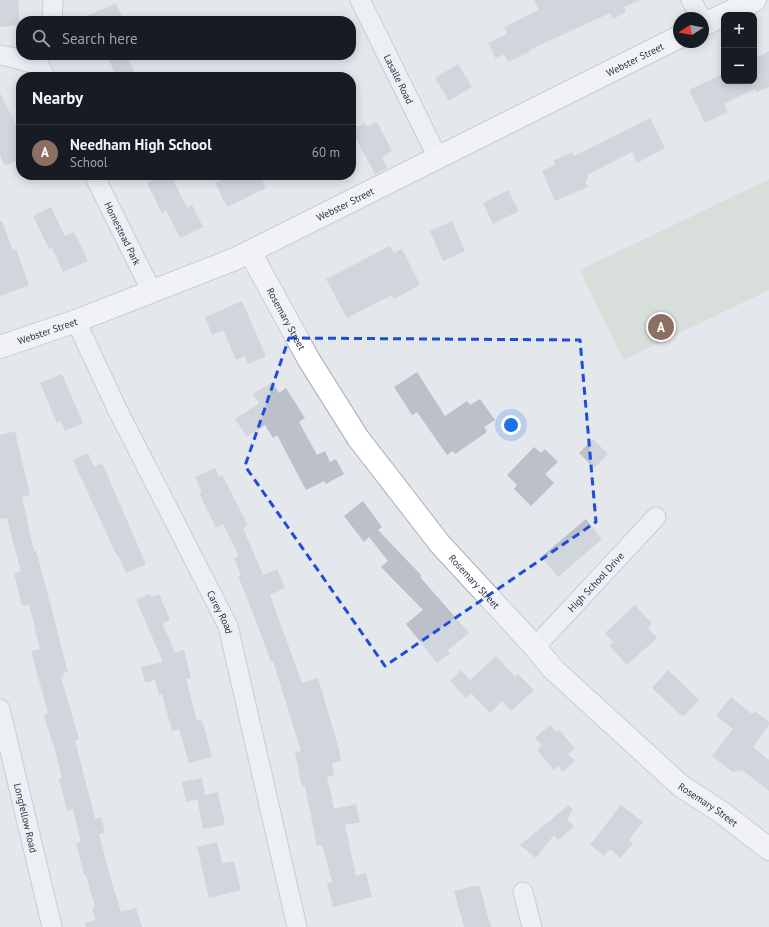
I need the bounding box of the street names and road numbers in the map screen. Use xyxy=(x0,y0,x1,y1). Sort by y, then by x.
street label: Webster Street xyxy=(604,39,667,79)
street label: Lasalle Road xyxy=(381,52,416,106)
street label: Webster Street xyxy=(314,184,377,224)
street label: Homestead Park xyxy=(101,199,144,268)
street label: Rosemary Street xyxy=(264,285,309,353)
street label: Webster Street xyxy=(16,315,80,348)
street label: High School Drive xyxy=(565,550,627,615)
street label: Rosemary Street xyxy=(446,552,503,612)
street label: Carey Road xyxy=(204,588,236,635)
street label: Rosemary Street xyxy=(676,780,741,830)
street label: Longfellow Road xyxy=(11,782,40,854)

